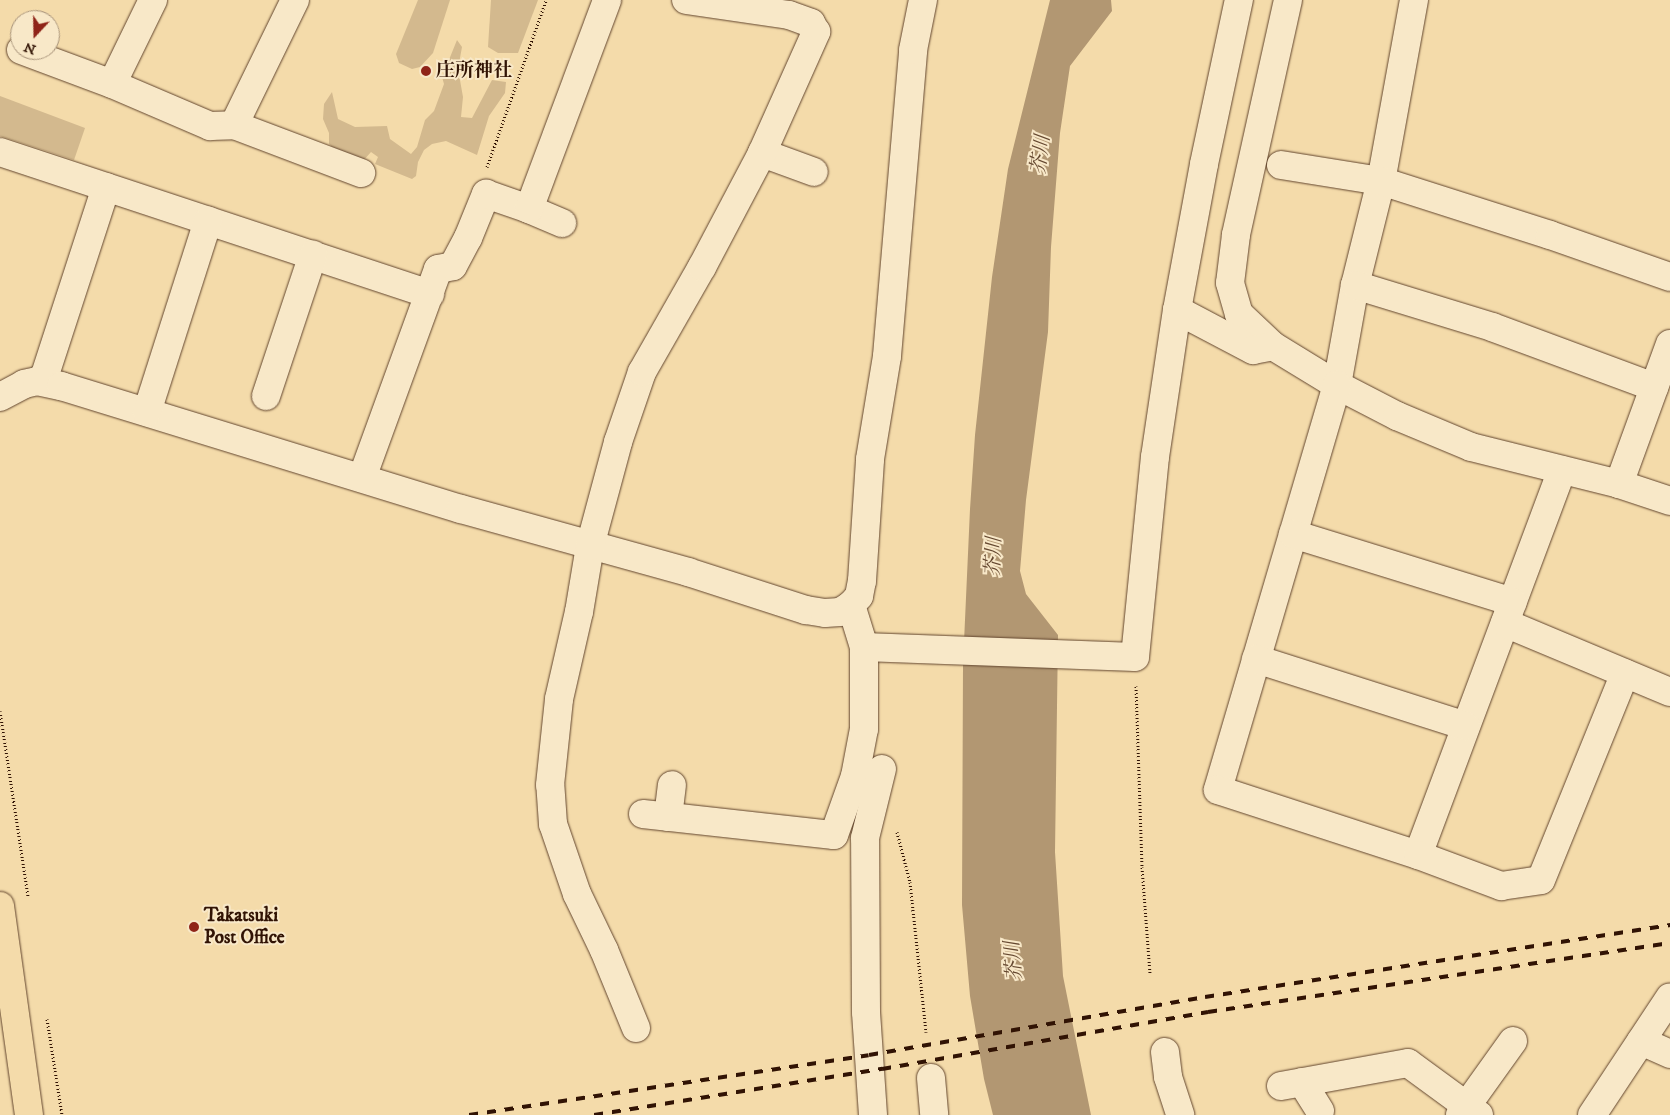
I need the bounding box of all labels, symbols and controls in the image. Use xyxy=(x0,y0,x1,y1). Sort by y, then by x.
north arrow xyxy=(10,10,60,60)
text: N xyxy=(21,38,39,59)
place label: 庄所神社 xyxy=(436,60,512,82)
marker: 庄所神社 xyxy=(420,65,432,77)
water label: 芥川 xyxy=(1027,134,1055,176)
water label: 芥川 xyxy=(981,537,1007,577)
place label: Takatsuki Post Office xyxy=(204,905,285,949)
marker: Takatsuki Post Office xyxy=(188,921,200,933)
water label: 芥川 xyxy=(1000,940,1028,982)

